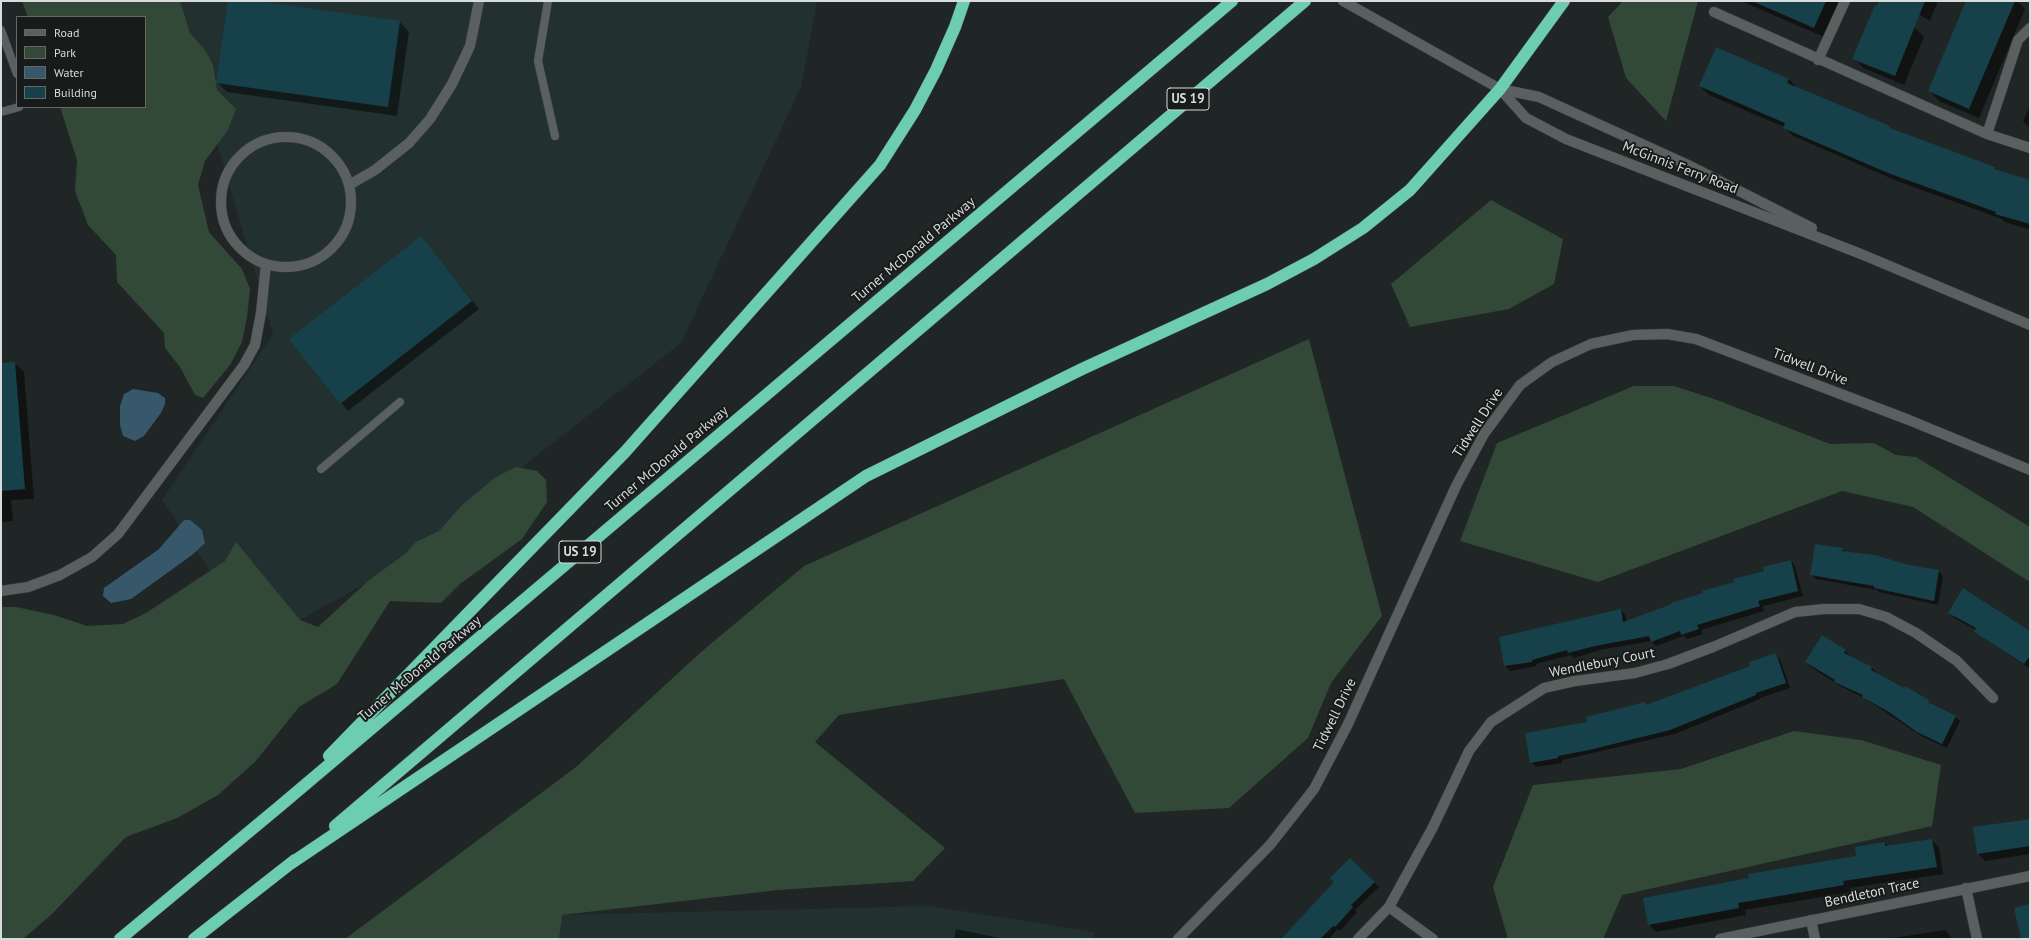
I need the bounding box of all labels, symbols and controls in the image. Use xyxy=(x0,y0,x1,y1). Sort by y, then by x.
legend xyxy=(16,16,146,108)
text: Road xyxy=(54,25,79,40)
text: Park xyxy=(54,45,76,60)
text: Water xyxy=(54,65,84,80)
text: Building xyxy=(54,85,97,100)
road number: US 19 xyxy=(1167,88,1209,110)
street label: McGinnis Ferry Road xyxy=(1620,138,1740,198)
street label: Turner McDonald Parkway xyxy=(849,194,979,306)
street label: Tidwell Drive xyxy=(1770,345,1850,389)
street label: Tidwell Drive xyxy=(1449,385,1507,461)
street label: Turner McDonald Parkway xyxy=(602,403,732,515)
road number: US 19 xyxy=(559,541,601,563)
street label: Turner McDonald Parkway xyxy=(355,613,485,725)
street label: Wendlebury Court xyxy=(1548,645,1656,681)
street label: Tidwell Drive xyxy=(1310,676,1360,754)
street label: Bendleton Trace xyxy=(1823,875,1921,911)

